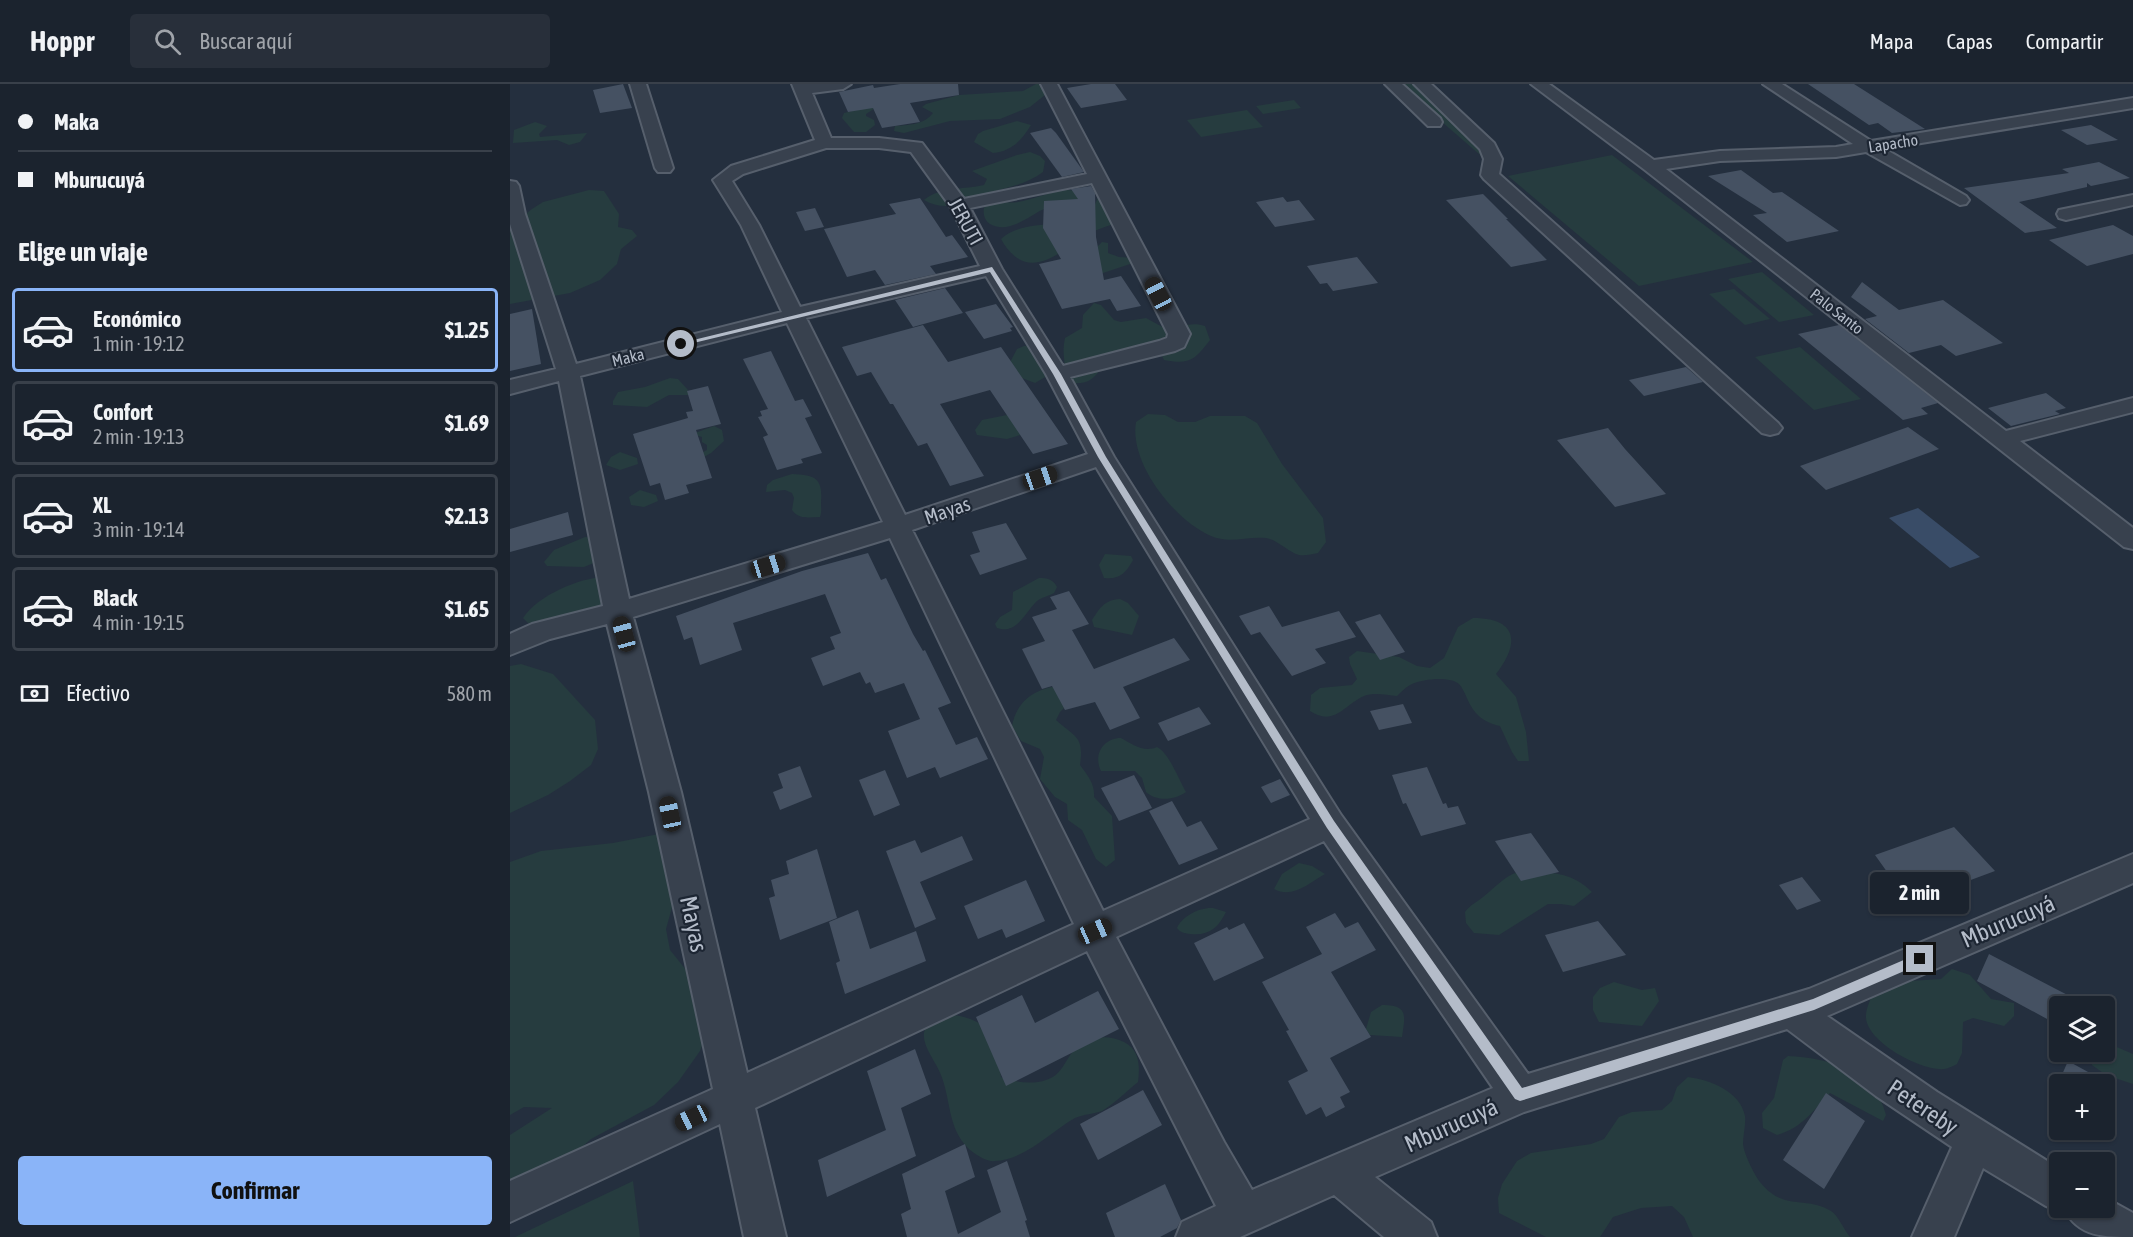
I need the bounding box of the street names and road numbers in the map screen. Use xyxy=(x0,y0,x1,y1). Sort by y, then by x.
street label: Lapacho xyxy=(1867,130,1919,157)
street label: JERUTI xyxy=(944,193,988,249)
street label: Palo Santo xyxy=(1807,285,1867,337)
street label: Maka xyxy=(610,344,646,370)
street label: Mayas xyxy=(921,491,973,529)
street label: Mburucuyá xyxy=(1957,889,2059,953)
street label: Mayas xyxy=(675,894,713,954)
street label: Petereby xyxy=(1883,1074,1963,1140)
street label: Mburucuyá xyxy=(1400,1093,1502,1157)

